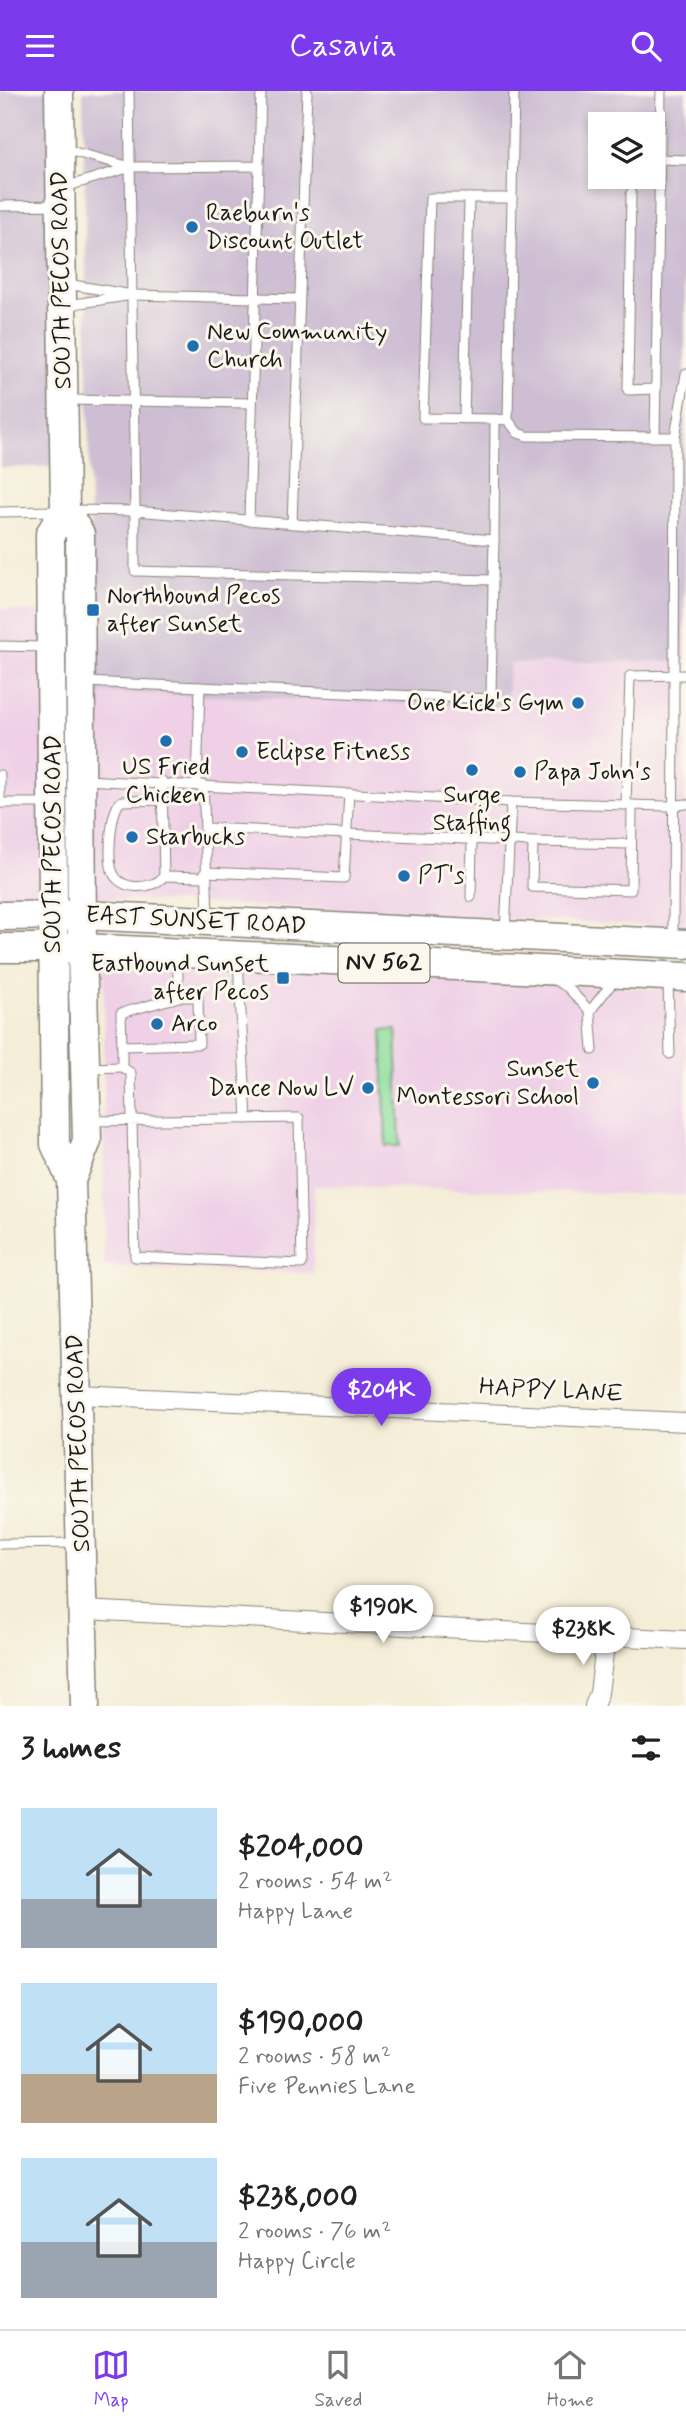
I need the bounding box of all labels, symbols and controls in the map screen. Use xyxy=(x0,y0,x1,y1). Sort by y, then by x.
text: Casavia xyxy=(289,25,397,67)
icon: menu xyxy=(21,27,59,65)
icon: search xyxy=(627,27,665,65)
map controls xyxy=(588,112,665,189)
button: layers xyxy=(588,112,665,189)
street label: SOUTH PECOS ROAD xyxy=(45,170,79,390)
place label: Raeburn's Discount Outlet xyxy=(206,198,364,257)
marker: Raeburn's Discount Outlet xyxy=(184,219,200,235)
place label: New Community Church xyxy=(207,317,387,376)
marker: New Community Church xyxy=(185,338,201,354)
place label: Northbound Pecos after Sunset xyxy=(107,581,280,640)
marker: Northbound Pecos after Sunset xyxy=(85,602,101,618)
place label: One Kick's Gym xyxy=(407,688,564,719)
marker: One Kick's Gym xyxy=(570,695,586,711)
marker: US Fried Chicken xyxy=(158,733,174,749)
street label: SOUTH PECOS ROAD xyxy=(38,735,69,953)
place label: Eclipse Fitness xyxy=(256,737,411,768)
marker: Eclipse Fitness xyxy=(234,744,250,760)
place label: US Fried Chicken xyxy=(122,752,210,811)
place label: Papa John's xyxy=(534,757,651,788)
marker: Surge Staffing xyxy=(464,762,480,778)
marker: Papa John's xyxy=(512,764,528,780)
place label: Surge Staffing xyxy=(433,780,511,842)
place label: Starbucks xyxy=(146,822,245,853)
marker: Starbucks xyxy=(124,829,140,845)
place label: PT's xyxy=(418,861,465,892)
marker: PT's xyxy=(396,868,412,884)
street label: EAST SUNSET ROAD xyxy=(85,900,307,942)
road number: NV 562 xyxy=(338,943,430,983)
place label: Eastbound Sunset after Pecos xyxy=(91,949,269,1008)
marker: Eastbound Sunset after Pecos xyxy=(275,970,291,986)
place label: Arco xyxy=(171,1009,218,1040)
marker: Arco xyxy=(149,1016,165,1032)
place label: Sunset Montessori School xyxy=(396,1054,579,1113)
place label: Dance Now LV xyxy=(208,1073,354,1104)
marker: Sunset Montessori School xyxy=(585,1075,601,1091)
marker: Dance Now LV xyxy=(360,1080,376,1096)
street label: SOUTH PECOS ROAD xyxy=(60,1333,98,1553)
pin: $204K xyxy=(332,1369,430,1428)
street label: HAPPY LANE xyxy=(478,1372,624,1410)
text: $204K xyxy=(347,1376,415,1406)
pin: $190K xyxy=(334,1585,432,1645)
text: $190K xyxy=(349,1593,417,1623)
pin: $238K xyxy=(534,1607,632,1667)
text: $238K xyxy=(551,1615,615,1645)
text: 3 homes xyxy=(21,1729,121,1768)
icon: filters xyxy=(627,1729,665,1767)
text: $204,000 xyxy=(238,1828,364,1867)
icon: home xyxy=(77,1836,161,1920)
text: 2 rooms · 54 m² xyxy=(238,1867,392,1897)
text: Happy Lane xyxy=(238,1897,353,1927)
text: $190,000 xyxy=(238,2003,363,2042)
icon: home xyxy=(77,2011,161,2095)
text: 2 rooms · 58 m² xyxy=(238,2042,391,2072)
text: Five Pennies Lane xyxy=(238,2072,415,2102)
text: $238,000 xyxy=(238,2178,358,2217)
icon: home xyxy=(77,2186,161,2270)
text: 2 rooms · 76 m² xyxy=(238,2217,391,2247)
text: Happy Circle xyxy=(238,2247,356,2277)
tab: Map xyxy=(92,2346,130,2413)
tab: Saved xyxy=(314,2346,362,2413)
tab: Home xyxy=(547,2346,594,2413)

